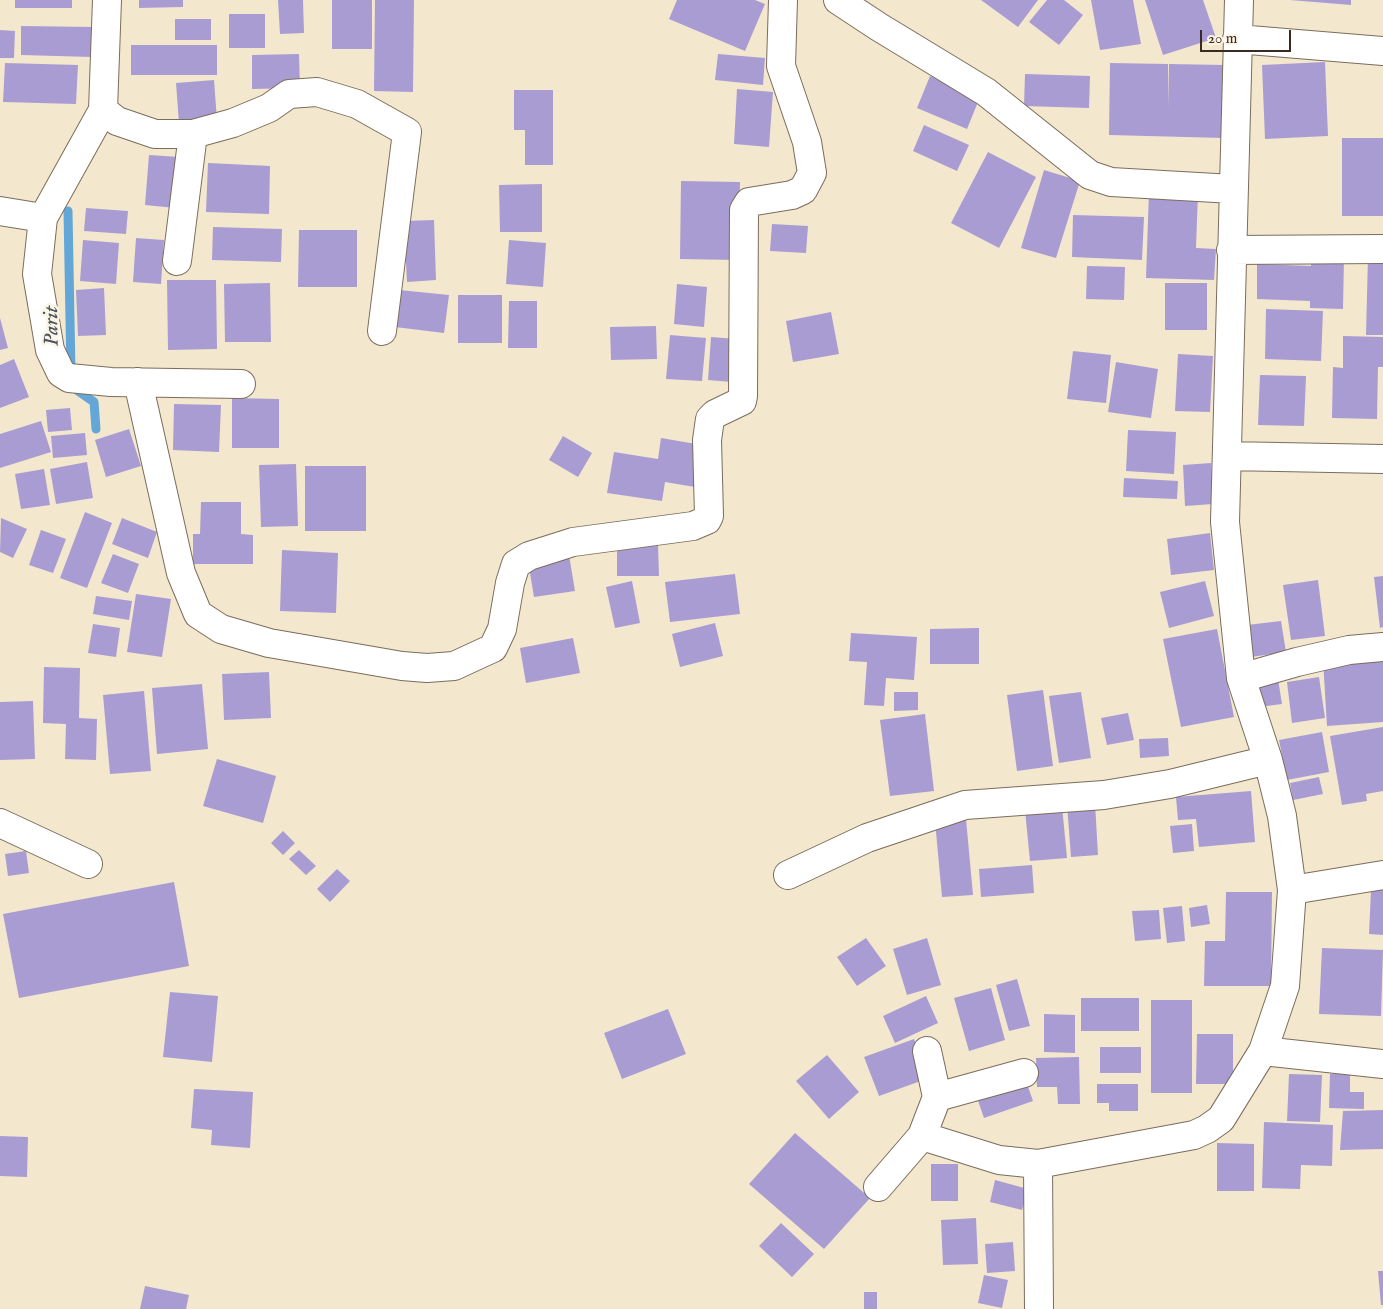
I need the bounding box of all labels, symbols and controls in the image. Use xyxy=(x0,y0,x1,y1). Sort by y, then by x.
scale bar xyxy=(1203,20,1294,52)
text: 20 m xyxy=(1208,29,1237,48)
water label: Parit xyxy=(40,305,66,347)

